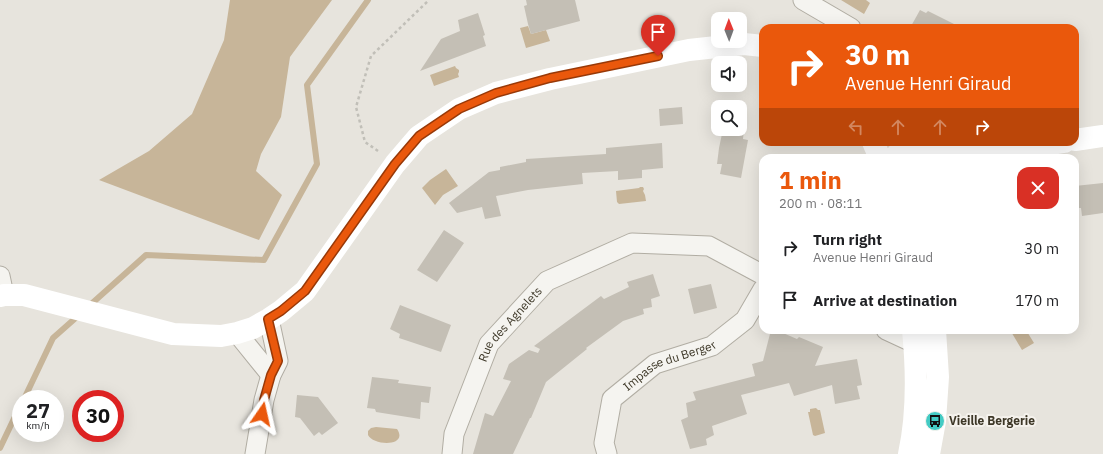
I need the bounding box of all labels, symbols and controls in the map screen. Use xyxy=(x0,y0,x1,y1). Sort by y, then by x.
north arrow xyxy=(711,12,747,48)
map controls xyxy=(711,12,747,136)
pin xyxy=(641,15,675,56)
icon: arrive xyxy=(647,21,669,43)
text: 30 m xyxy=(845,36,910,73)
icon: right xyxy=(779,40,831,92)
button: sound xyxy=(711,56,747,92)
text: Avenue Henri Giraud xyxy=(845,72,1011,95)
button: search xyxy=(711,100,747,136)
icon: left xyxy=(845,116,867,138)
icon: ahead xyxy=(887,116,909,138)
icon: ahead xyxy=(929,116,951,138)
icon: right xyxy=(971,116,993,138)
text: 1 min xyxy=(779,164,842,196)
button: close xyxy=(1017,167,1059,209)
text: 200 m · 08:11 xyxy=(779,195,862,212)
text: Turn right xyxy=(813,230,882,249)
icon: right xyxy=(779,237,801,259)
text: 30 m xyxy=(1024,239,1059,258)
text: Avenue Henri Giraud xyxy=(813,249,933,266)
street label: Rue des Agnelets xyxy=(475,283,545,364)
icon: arrive xyxy=(779,289,801,311)
text: Arrive at destination xyxy=(813,291,957,310)
text: 170 m xyxy=(1015,291,1059,310)
street label: Impasse du Berger xyxy=(620,337,720,394)
speed limit sign: 30 xyxy=(72,390,124,442)
position arrow xyxy=(241,393,283,435)
text: 27 xyxy=(26,397,50,424)
bus stop icon: Vieille Bergerie xyxy=(924,410,946,432)
place label: Vieille Bergerie xyxy=(949,413,1035,428)
text: km/h xyxy=(26,419,50,432)

